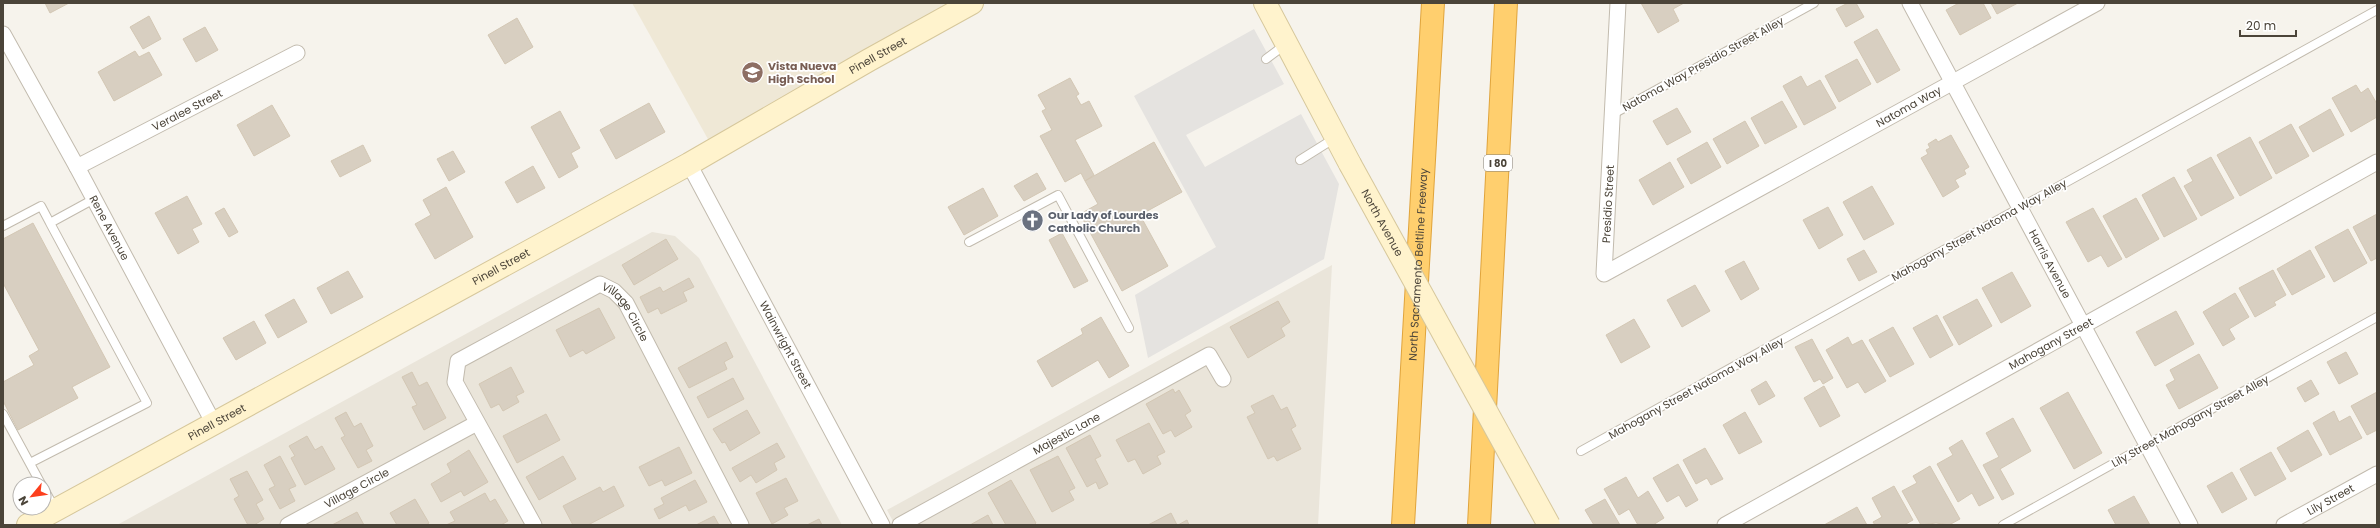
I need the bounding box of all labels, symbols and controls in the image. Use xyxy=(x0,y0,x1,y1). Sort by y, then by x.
street label: Natoma Way Presidio Street Alley xyxy=(1620,12,1787,115)
scale bar xyxy=(2240,12,2296,38)
text: 20 m xyxy=(2246,17,2276,34)
street label: Pinell Street xyxy=(846,33,909,78)
place label: Vista Nueva High School xyxy=(768,58,837,87)
school or university icon: Vista Nueva High School xyxy=(739,59,765,85)
street label: Natoma Way xyxy=(1873,82,1945,131)
street label: Veralee Street xyxy=(149,85,225,135)
road number: I 80 xyxy=(1484,155,1512,171)
street label: Presidio Street xyxy=(1598,165,1618,243)
street label: North Sacramento Beltline Freeway xyxy=(1404,167,1432,361)
street label: Mahogany Street Natoma Way Alley xyxy=(1888,175,2070,285)
street label: North Avenue xyxy=(1357,186,1407,259)
street label: Rene Avenue xyxy=(85,192,133,263)
place label: Our Lady of Lourdes Catholic Church xyxy=(1048,207,1159,236)
church icon: Our Lady of Lourdes Catholic Church xyxy=(1020,208,1046,234)
street label: Harris Avenue xyxy=(2025,227,2075,301)
street label: Pinell Street xyxy=(469,244,533,289)
street label: Village Circle xyxy=(599,278,653,344)
street label: Wainwright Street xyxy=(756,298,816,392)
street label: Mahogany Street xyxy=(2006,314,2096,373)
street label: Mahogany Street Natoma Way Alley xyxy=(1605,333,1787,443)
street label: Lily Street Mahogany Street Alley xyxy=(2109,371,2272,471)
street label: Pinell Street xyxy=(185,400,248,444)
street label: Majestic Lane xyxy=(1030,408,1103,458)
street label: Village Circle xyxy=(321,464,392,512)
north arrow xyxy=(12,476,52,516)
street label: Lily Street xyxy=(2304,480,2357,519)
text: N xyxy=(14,493,32,508)

